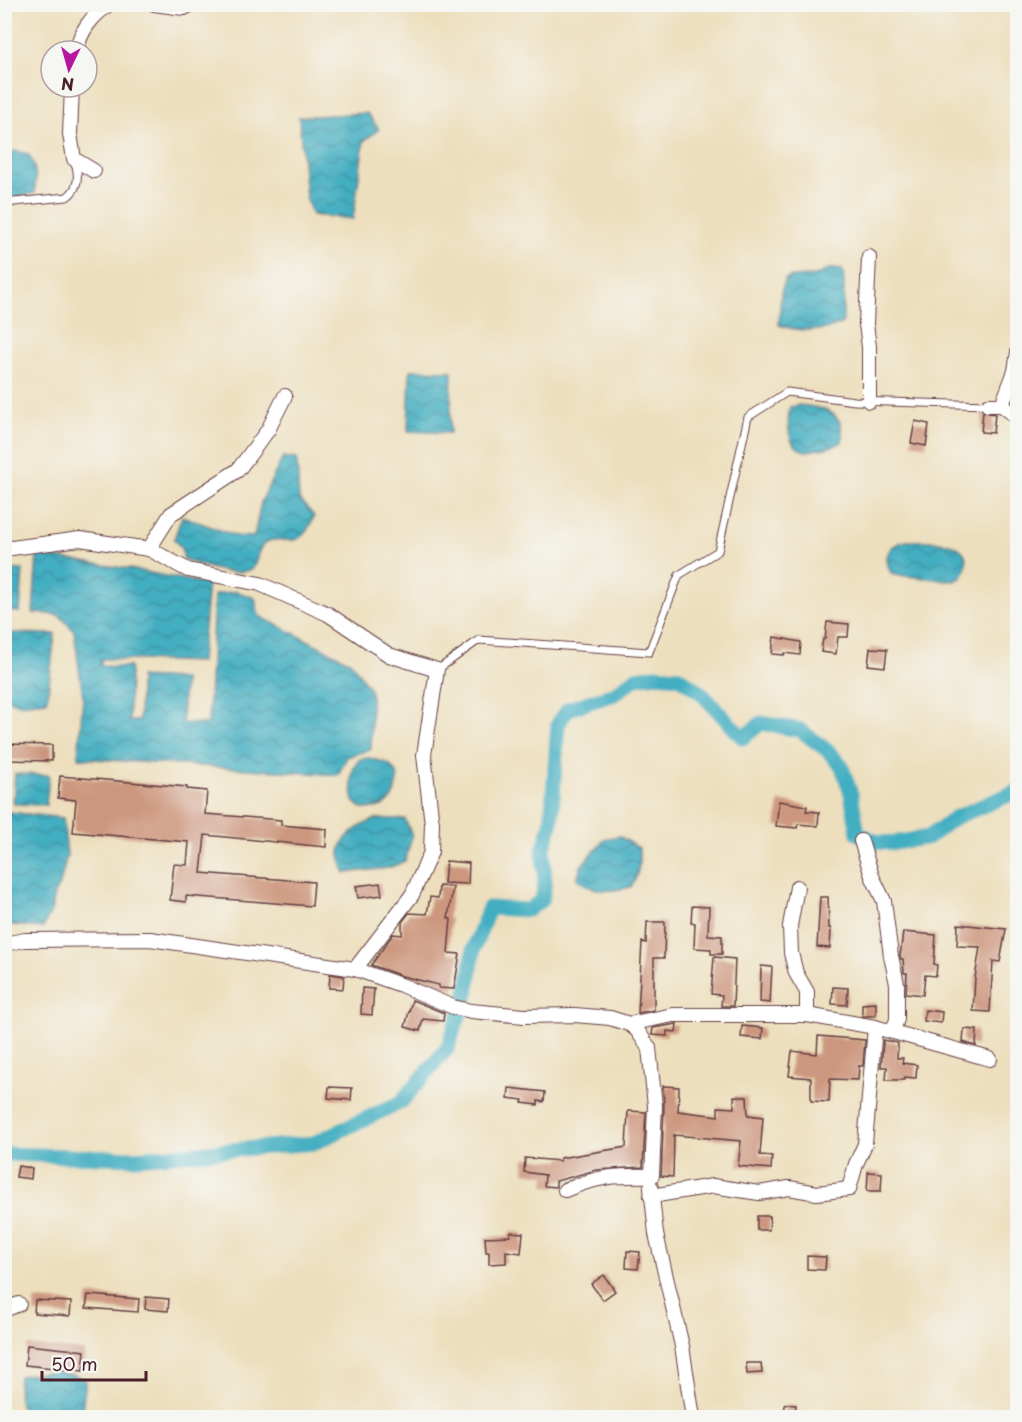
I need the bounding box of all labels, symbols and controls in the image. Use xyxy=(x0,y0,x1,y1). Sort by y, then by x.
north arrow xyxy=(39,39,99,99)
text: N xyxy=(60,72,75,97)
scale bar xyxy=(42,1344,146,1382)
text: 50 m xyxy=(51,1350,98,1377)

